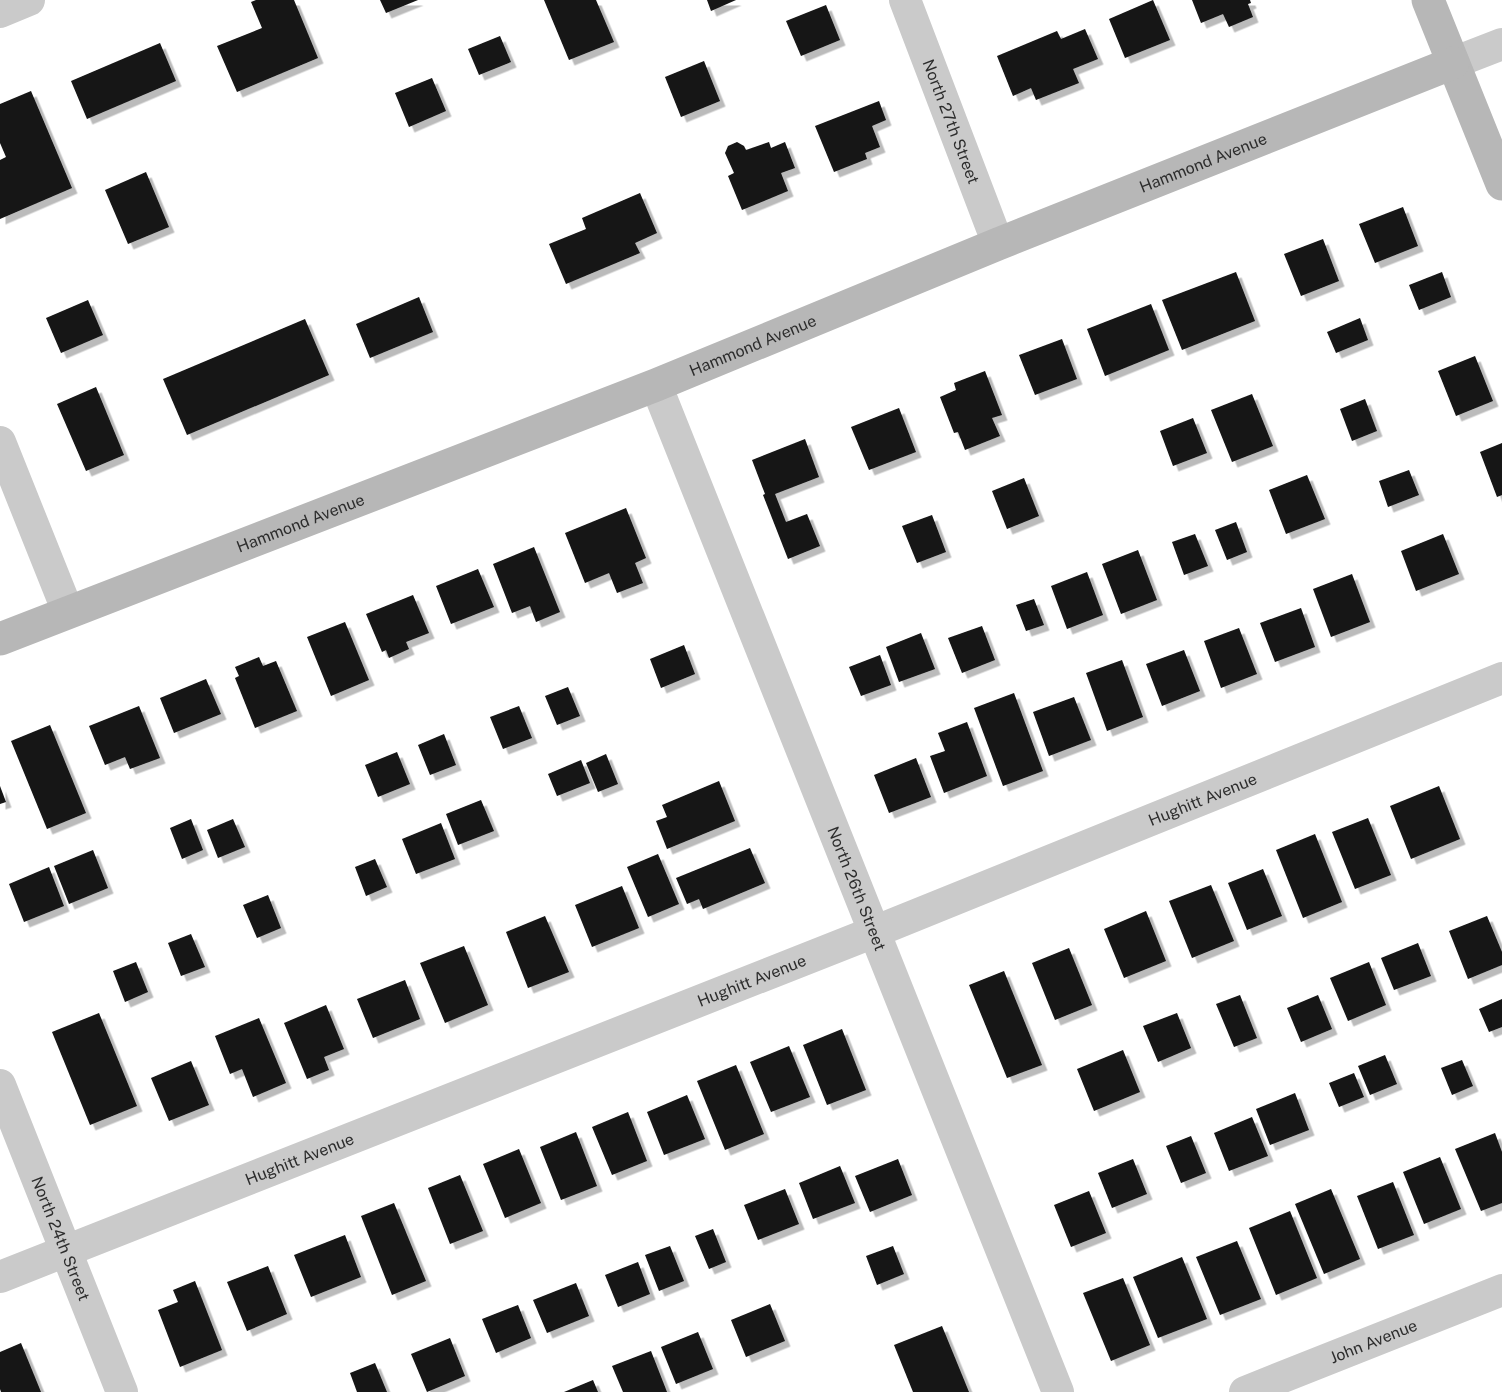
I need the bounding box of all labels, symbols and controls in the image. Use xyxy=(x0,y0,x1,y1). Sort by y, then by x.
street label: North 27th Street xyxy=(918,57,983,187)
street label: Hammond Avenue xyxy=(1137,129,1270,197)
street label: Hammond Avenue xyxy=(687,311,819,380)
street label: Hammond Avenue xyxy=(234,490,367,557)
street label: Hughitt Avenue xyxy=(1146,769,1260,830)
street label: North 26th Street xyxy=(823,824,890,953)
street label: Hughitt Avenue xyxy=(695,951,809,1011)
street label: Hughitt Avenue xyxy=(243,1129,357,1189)
street label: North 24th Street xyxy=(27,1174,94,1303)
street label: John Avenue xyxy=(1327,1316,1420,1367)

